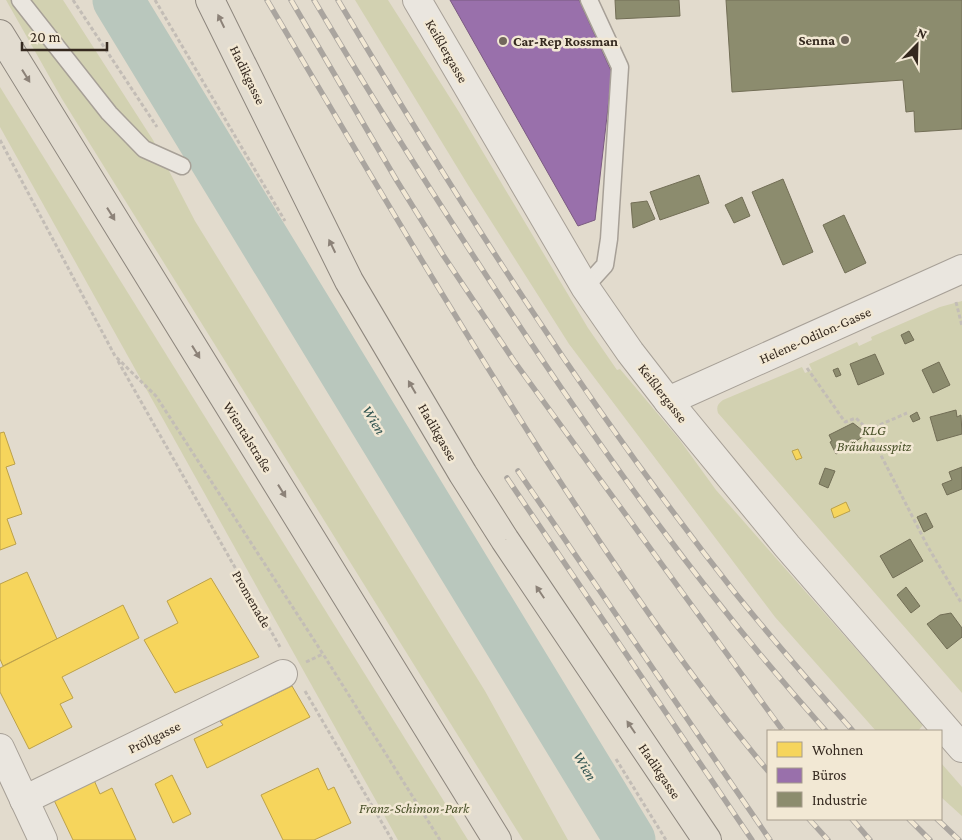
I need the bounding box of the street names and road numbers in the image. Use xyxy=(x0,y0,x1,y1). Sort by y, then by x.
street label: Keißlergasse xyxy=(422,17,472,85)
street label: Hadikgasse xyxy=(227,43,269,107)
street label: Helene-Odilon-Gasse xyxy=(757,303,873,367)
street label: Keißlergasse xyxy=(635,360,691,426)
street label: Wientalstraße xyxy=(220,399,276,475)
street label: Hadikgasse xyxy=(415,400,461,464)
street label: Promenade xyxy=(229,567,275,631)
street label: Pröllgasse xyxy=(125,717,183,757)
street label: Hadikgasse xyxy=(636,740,684,802)

